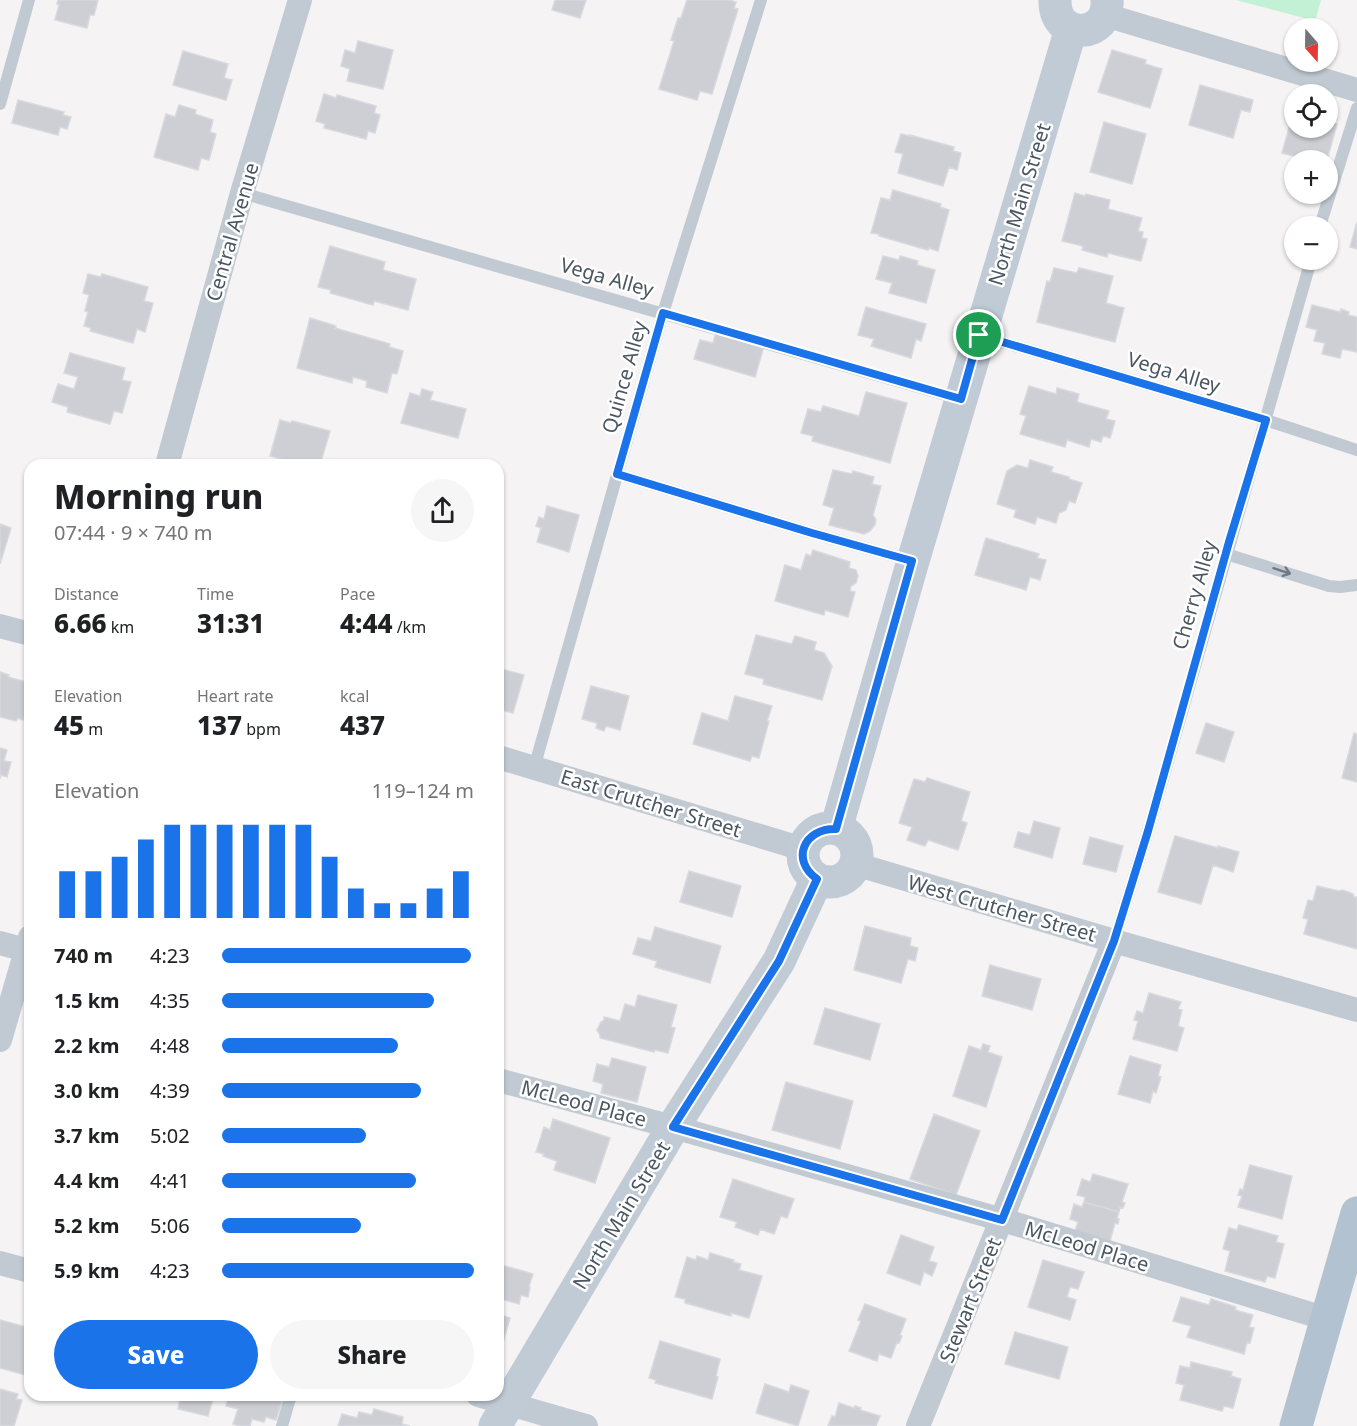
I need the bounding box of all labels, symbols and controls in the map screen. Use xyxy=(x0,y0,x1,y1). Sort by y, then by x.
north arrow xyxy=(1284,18,1338,72)
map controls xyxy=(1284,18,1338,270)
button: locate xyxy=(1284,84,1338,138)
street label: North Main Street xyxy=(981,120,1057,288)
button: + xyxy=(1284,150,1338,204)
street label: Central Avenue xyxy=(199,159,265,305)
button: − xyxy=(1284,216,1338,270)
street label: Vega Alley xyxy=(557,251,658,303)
pin xyxy=(953,309,1004,360)
street label: Quince Alley xyxy=(595,317,653,436)
icon: arrive xyxy=(962,318,995,351)
street label: Vega Alley xyxy=(1124,345,1225,399)
text: Morning run xyxy=(54,474,263,519)
button: share xyxy=(411,479,474,542)
text: 07:44 · 9 × 740 m xyxy=(54,519,212,546)
street label: Cherry Alley xyxy=(1166,537,1223,653)
one-way arrow xyxy=(1272,567,1291,578)
text: Distance xyxy=(54,583,119,605)
text: Time xyxy=(197,583,234,605)
text: Pace xyxy=(340,583,375,605)
text: 6.66 xyxy=(54,605,107,641)
text: 31:31 xyxy=(197,605,265,641)
text: 4:44 xyxy=(340,605,393,641)
text: km xyxy=(107,616,134,638)
text: /km xyxy=(393,616,426,638)
text: Elevation xyxy=(54,685,122,707)
text: Heart rate xyxy=(197,685,273,707)
text: kcal xyxy=(340,685,369,707)
text: 45 xyxy=(54,707,84,743)
text: 137 xyxy=(197,707,242,743)
text: 437 xyxy=(340,707,385,743)
text: m xyxy=(84,718,103,740)
text: bpm xyxy=(242,718,281,740)
street label: East Crutcher Street xyxy=(557,763,745,843)
text: Elevation xyxy=(54,777,139,804)
text: 119–124 m xyxy=(371,777,474,804)
street label: West Crutcher Street xyxy=(905,868,1099,948)
text: 740 m xyxy=(54,942,113,969)
text: 4:23 xyxy=(150,942,190,969)
text: 1.5 km xyxy=(54,987,120,1014)
text: 4:35 xyxy=(150,987,190,1014)
text: 2.2 km xyxy=(54,1032,120,1059)
text: 4:48 xyxy=(150,1032,190,1059)
street label: McLeod Place xyxy=(518,1073,650,1133)
text: 3.0 km xyxy=(54,1077,120,1104)
text: 4:39 xyxy=(150,1077,190,1104)
text: 3.7 km xyxy=(54,1122,120,1149)
text: 5:02 xyxy=(150,1122,190,1149)
street label: North Main Street xyxy=(566,1136,676,1294)
text: 4.4 km xyxy=(54,1167,120,1194)
text: 4:41 xyxy=(150,1167,190,1194)
text: 5.2 km xyxy=(54,1212,120,1239)
text: 5:06 xyxy=(150,1212,190,1239)
street label: McLeod Place xyxy=(1022,1214,1152,1278)
street label: Stewart Street xyxy=(933,1233,1007,1367)
text: 5.9 km xyxy=(54,1257,120,1284)
text: 4:23 xyxy=(150,1257,190,1284)
button: Save xyxy=(54,1320,258,1389)
button: Share xyxy=(270,1320,474,1389)

